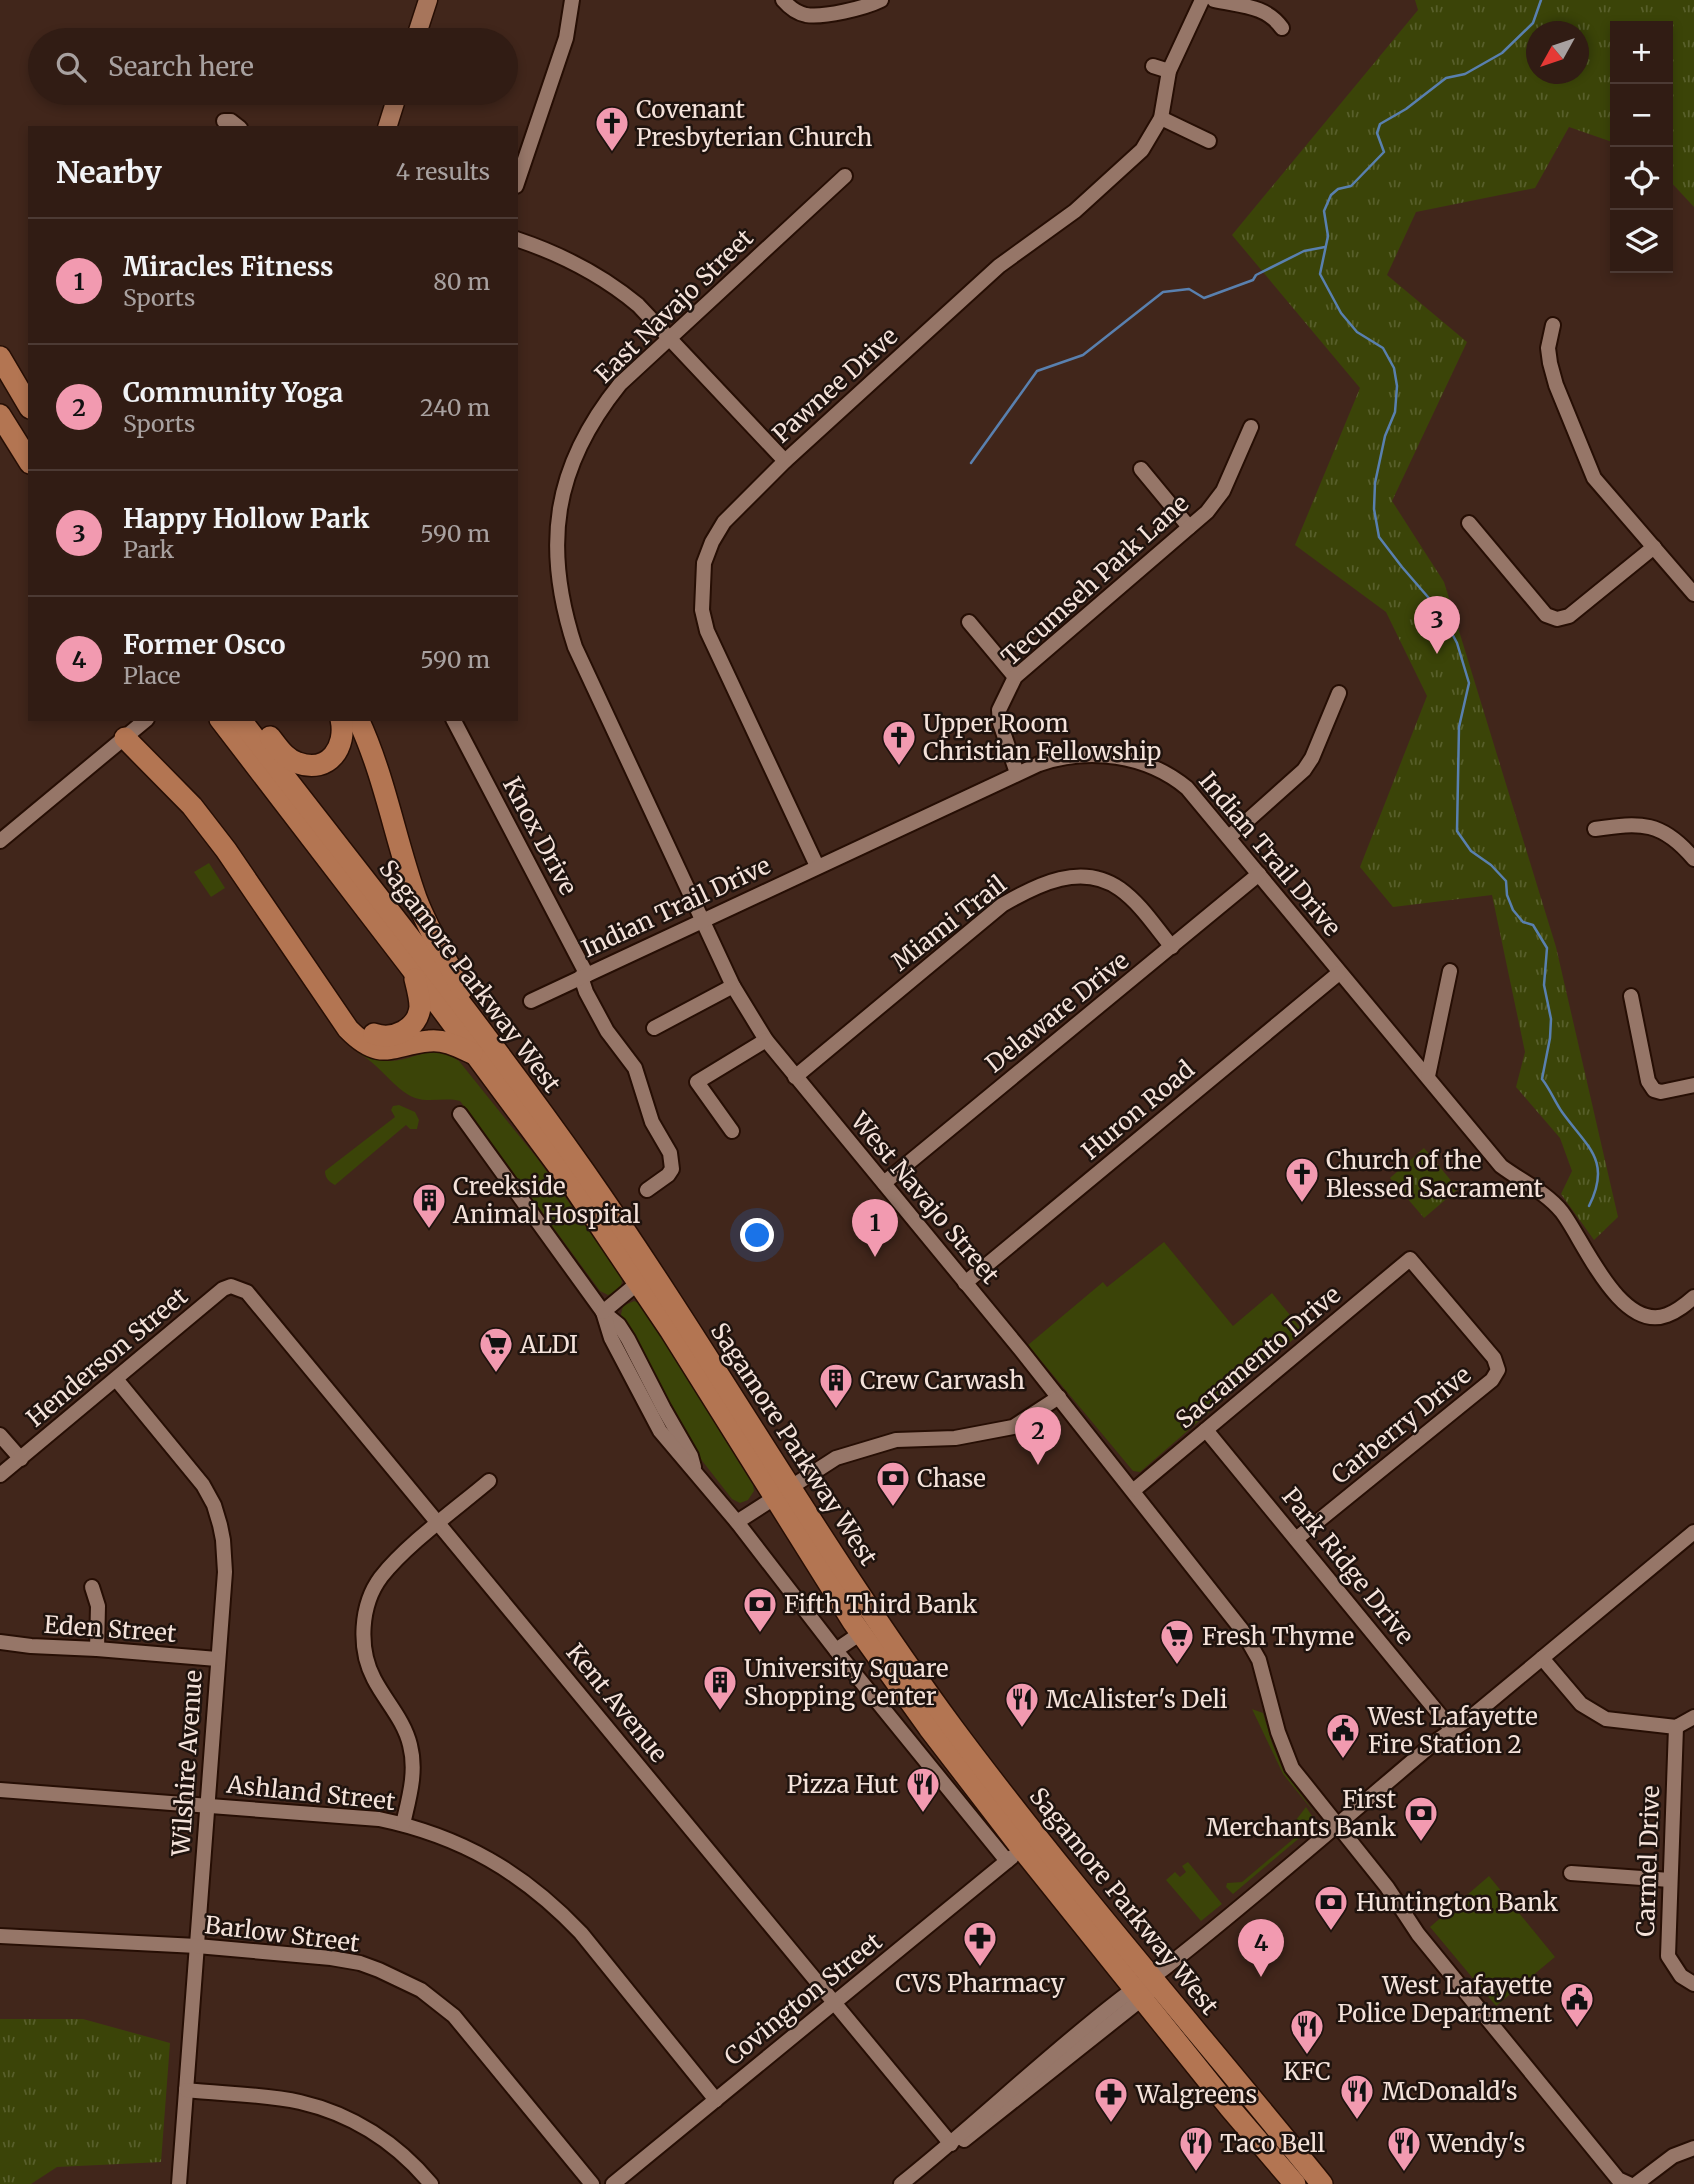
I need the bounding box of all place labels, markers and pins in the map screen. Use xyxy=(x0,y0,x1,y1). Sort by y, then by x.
place label: Covenant Presbyterian Church xyxy=(636,94,872,153)
church icon: Covenant Presbyterian Church xyxy=(593,104,631,153)
pin: 3 xyxy=(1414,596,1460,654)
place label: Upper Room Christian Fellowship xyxy=(923,708,1161,767)
church icon: Upper Room Christian Fellowship xyxy=(880,718,918,767)
place label: Church of the Blessed Sacrament xyxy=(1326,1145,1544,1204)
church icon: Church of the Blessed Sacrament xyxy=(1283,1155,1321,1204)
place label: Creekside Animal Hospital xyxy=(452,1171,640,1230)
building icon: Creekside Animal Hospital xyxy=(410,1181,448,1230)
pin: 1 xyxy=(852,1199,898,1257)
supermarket icon: ALDI xyxy=(477,1325,515,1374)
place label: ALDI xyxy=(519,1329,578,1360)
building icon: Crew Carwash xyxy=(817,1361,855,1410)
place label: Crew Carwash xyxy=(860,1365,1025,1396)
pin: 2 xyxy=(1015,1407,1061,1465)
bank icon: Chase xyxy=(874,1459,912,1508)
place label: Chase xyxy=(917,1463,986,1494)
bank icon: Fifth Third Bank xyxy=(741,1585,779,1634)
place label: Fifth Third Bank xyxy=(784,1589,978,1620)
supermarket icon: Fresh Thyme xyxy=(1158,1617,1196,1666)
place label: Fresh Thyme xyxy=(1202,1621,1354,1652)
place label: University Square Shopping Center xyxy=(744,1653,949,1712)
building icon: University Square Shopping Center xyxy=(701,1663,739,1712)
restaurant icon: McAlister's Deli xyxy=(1003,1680,1041,1729)
place label: McAlister's Deli xyxy=(1046,1684,1228,1715)
place label: West Lafayette Fire Station 2 xyxy=(1367,1701,1538,1760)
public building icon: West Lafayette Fire Station 2 xyxy=(1324,1711,1362,1760)
restaurant icon: Pizza Hut xyxy=(904,1765,942,1814)
place label: Pizza Hut xyxy=(787,1769,899,1800)
place label: First Merchants Bank xyxy=(1206,1784,1397,1843)
bank icon: First Merchants Bank xyxy=(1402,1794,1440,1843)
bank icon: Huntington Bank xyxy=(1312,1883,1350,1932)
place label: Huntington Bank xyxy=(1356,1887,1559,1918)
pharmacy icon: CVS Pharmacy xyxy=(961,1919,999,1968)
pin: 4 xyxy=(1238,1919,1284,1977)
place label: CVS Pharmacy xyxy=(895,1968,1065,1999)
place label: West Lafayette Police Department xyxy=(1337,1970,1553,2029)
public building icon: West Lafayette Police Department xyxy=(1558,1980,1596,2029)
restaurant icon: KFC xyxy=(1288,2007,1326,2056)
place label: KFC xyxy=(1283,2056,1331,2087)
restaurant icon: McDonald's xyxy=(1338,2072,1376,2121)
pharmacy icon: Walgreens xyxy=(1092,2075,1130,2124)
place label: McDonald's xyxy=(1382,2076,1517,2107)
place label: Walgreens xyxy=(1135,2079,1257,2110)
restaurant icon: Taco Bell xyxy=(1177,2124,1215,2173)
restaurant icon: Wendy's xyxy=(1385,2124,1423,2173)
place label: Taco Bell xyxy=(1220,2128,1325,2159)
place label: Wendy's xyxy=(1427,2128,1525,2159)

